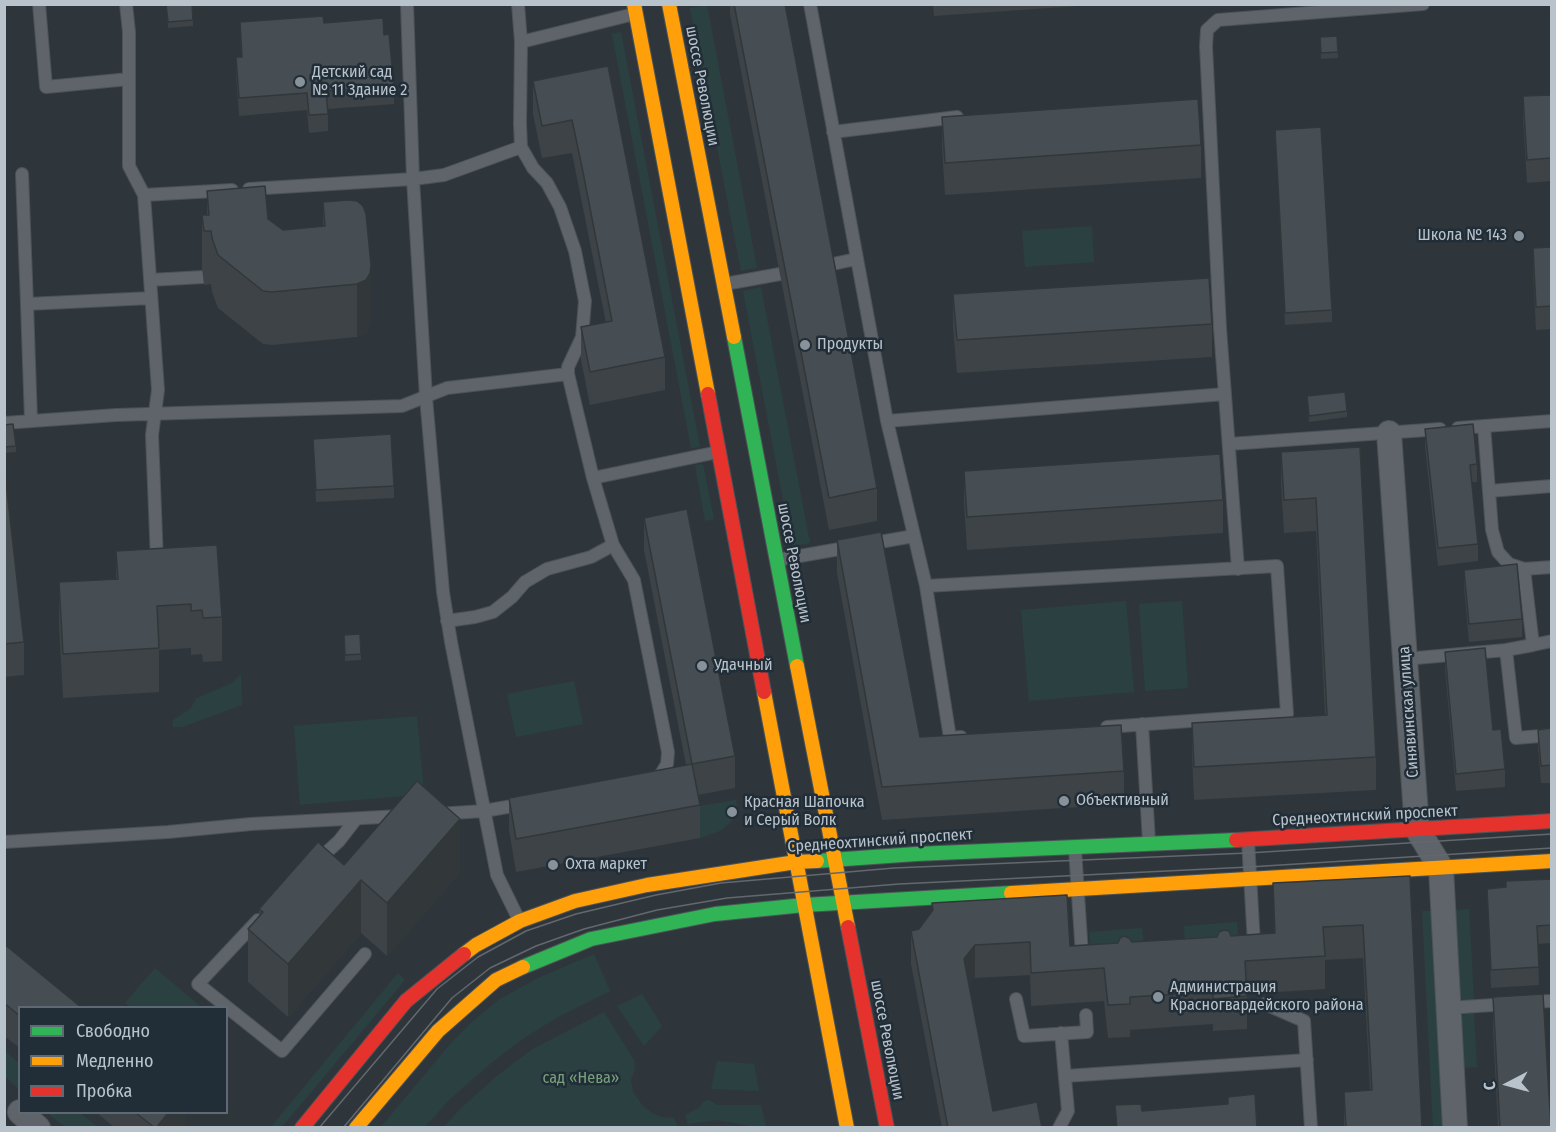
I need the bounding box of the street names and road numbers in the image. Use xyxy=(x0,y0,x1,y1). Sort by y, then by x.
street label: шоссе Революции xyxy=(681,24,723,148)
street label: шоссе Революции xyxy=(773,501,815,625)
street label: Синявинская улица xyxy=(1395,646,1423,778)
street label: Среднеохтинский проспект xyxy=(1272,802,1458,830)
street label: Среднеохтинский проспект xyxy=(787,825,973,857)
street label: шоссе Революции xyxy=(866,978,908,1102)

